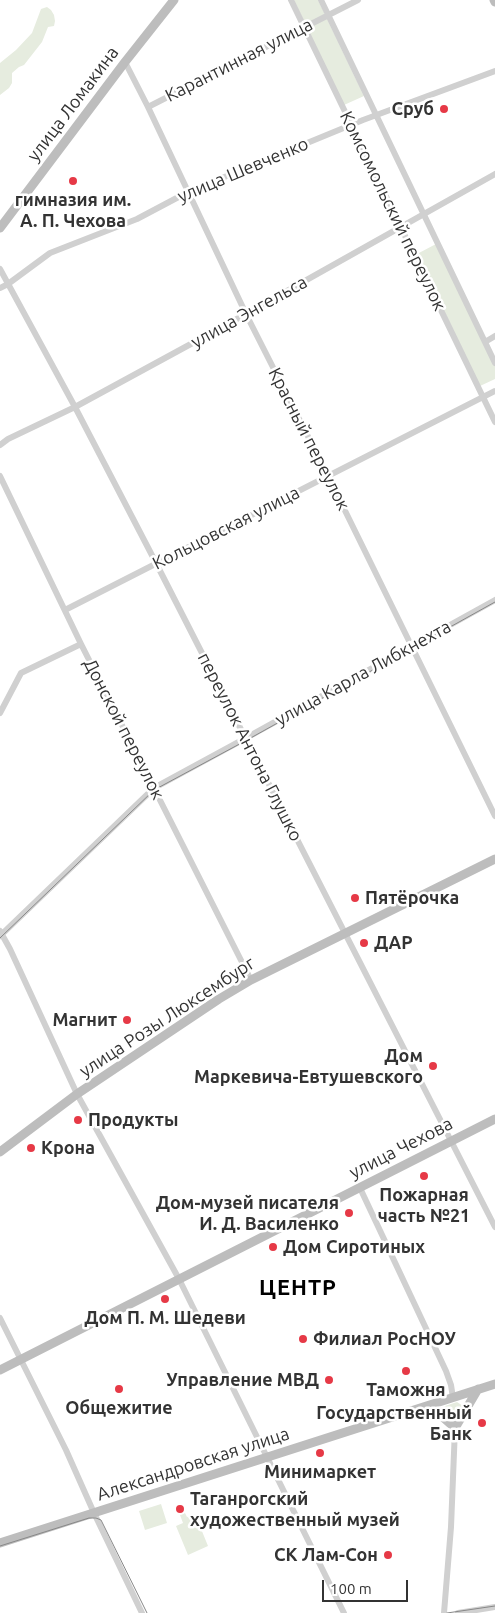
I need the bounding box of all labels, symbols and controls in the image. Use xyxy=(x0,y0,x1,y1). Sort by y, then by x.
street label: Карантинная улица xyxy=(162,13,316,107)
street label: улица Ломакина xyxy=(23,42,123,166)
place label: Сруб xyxy=(391,98,434,120)
marker: Сруб xyxy=(438,103,450,115)
street label: Комсомольский переулок xyxy=(335,108,451,314)
street label: улица Шевченко xyxy=(174,133,312,207)
marker: гимназия им. А. П. Чехова xyxy=(67,175,79,187)
place label: гимназия им. А. П. Чехова xyxy=(15,189,131,232)
street label: улица Энгельса xyxy=(187,271,311,353)
street label: Красный переулок xyxy=(264,364,354,514)
street label: Кольцовская улица xyxy=(149,482,303,574)
street label: улица Карла Либкнехта xyxy=(271,616,455,730)
street label: переулок Антона Глушко xyxy=(193,649,307,845)
street label: Донской переулок xyxy=(79,655,169,803)
place label: Пятёрочка xyxy=(365,887,459,909)
marker: Пятёрочка xyxy=(349,892,361,904)
place label: ДАР xyxy=(374,932,413,954)
marker: ДАР xyxy=(358,937,370,949)
street label: улица Розы Люксембург xyxy=(75,952,259,1082)
place label: Магнит xyxy=(53,1009,117,1031)
marker: Магнит xyxy=(121,1014,133,1026)
place label: Дом Маркевича-Евтушевского xyxy=(194,1045,423,1088)
marker: Дом Маркевича-Евтушевского xyxy=(427,1060,439,1072)
place label: Продукты xyxy=(88,1109,178,1131)
street label: улица Чехова xyxy=(346,1113,456,1183)
marker: Продукты xyxy=(72,1114,84,1126)
place label: Крона xyxy=(41,1137,95,1159)
marker: Крона xyxy=(25,1142,37,1154)
marker: Пожарная часть №21 xyxy=(418,1170,430,1182)
place label: Пожарная часть №21 xyxy=(378,1184,470,1226)
place label: Дом-музей писателя И. Д. Василенко xyxy=(156,1192,339,1234)
marker: Дом-музей писателя И. Д. Василенко xyxy=(343,1207,355,1219)
place label: Дом Сиротиных xyxy=(283,1236,425,1258)
marker: Дом Сиротиных xyxy=(267,1241,279,1253)
district label: ЦЕНТР xyxy=(258,1275,338,1301)
marker: Дом П. М. Шедеви xyxy=(159,1293,171,1305)
place label: Дом П. М. Шедеви xyxy=(84,1307,246,1329)
place label: Филиал РосНОУ xyxy=(313,1328,456,1350)
marker: Филиал РосНОУ xyxy=(297,1333,309,1345)
marker: Таможня xyxy=(400,1365,412,1377)
place label: Управление МВД xyxy=(166,1369,319,1391)
marker: Управление МВД xyxy=(323,1374,335,1386)
place label: Таможня xyxy=(366,1379,446,1401)
marker: Общежитие xyxy=(113,1383,125,1395)
place label: Общежитие xyxy=(65,1397,173,1419)
place label: Государственный Банк xyxy=(316,1402,472,1445)
marker: Государственный Банк xyxy=(476,1417,488,1429)
street label: Александровская улица xyxy=(94,1423,292,1505)
marker: Минимаркет xyxy=(314,1447,326,1459)
place label: Минимаркет xyxy=(264,1461,376,1483)
place label: Таганрогский художественный музей xyxy=(190,1488,400,1530)
marker: Таганрогский художественный музей xyxy=(174,1503,186,1515)
place label: СК Лам-Сон xyxy=(274,1544,378,1566)
marker: СК Лам-Сон xyxy=(382,1549,394,1561)
scale bar xyxy=(325,1570,411,1602)
text: 100 m xyxy=(330,1580,372,1597)

